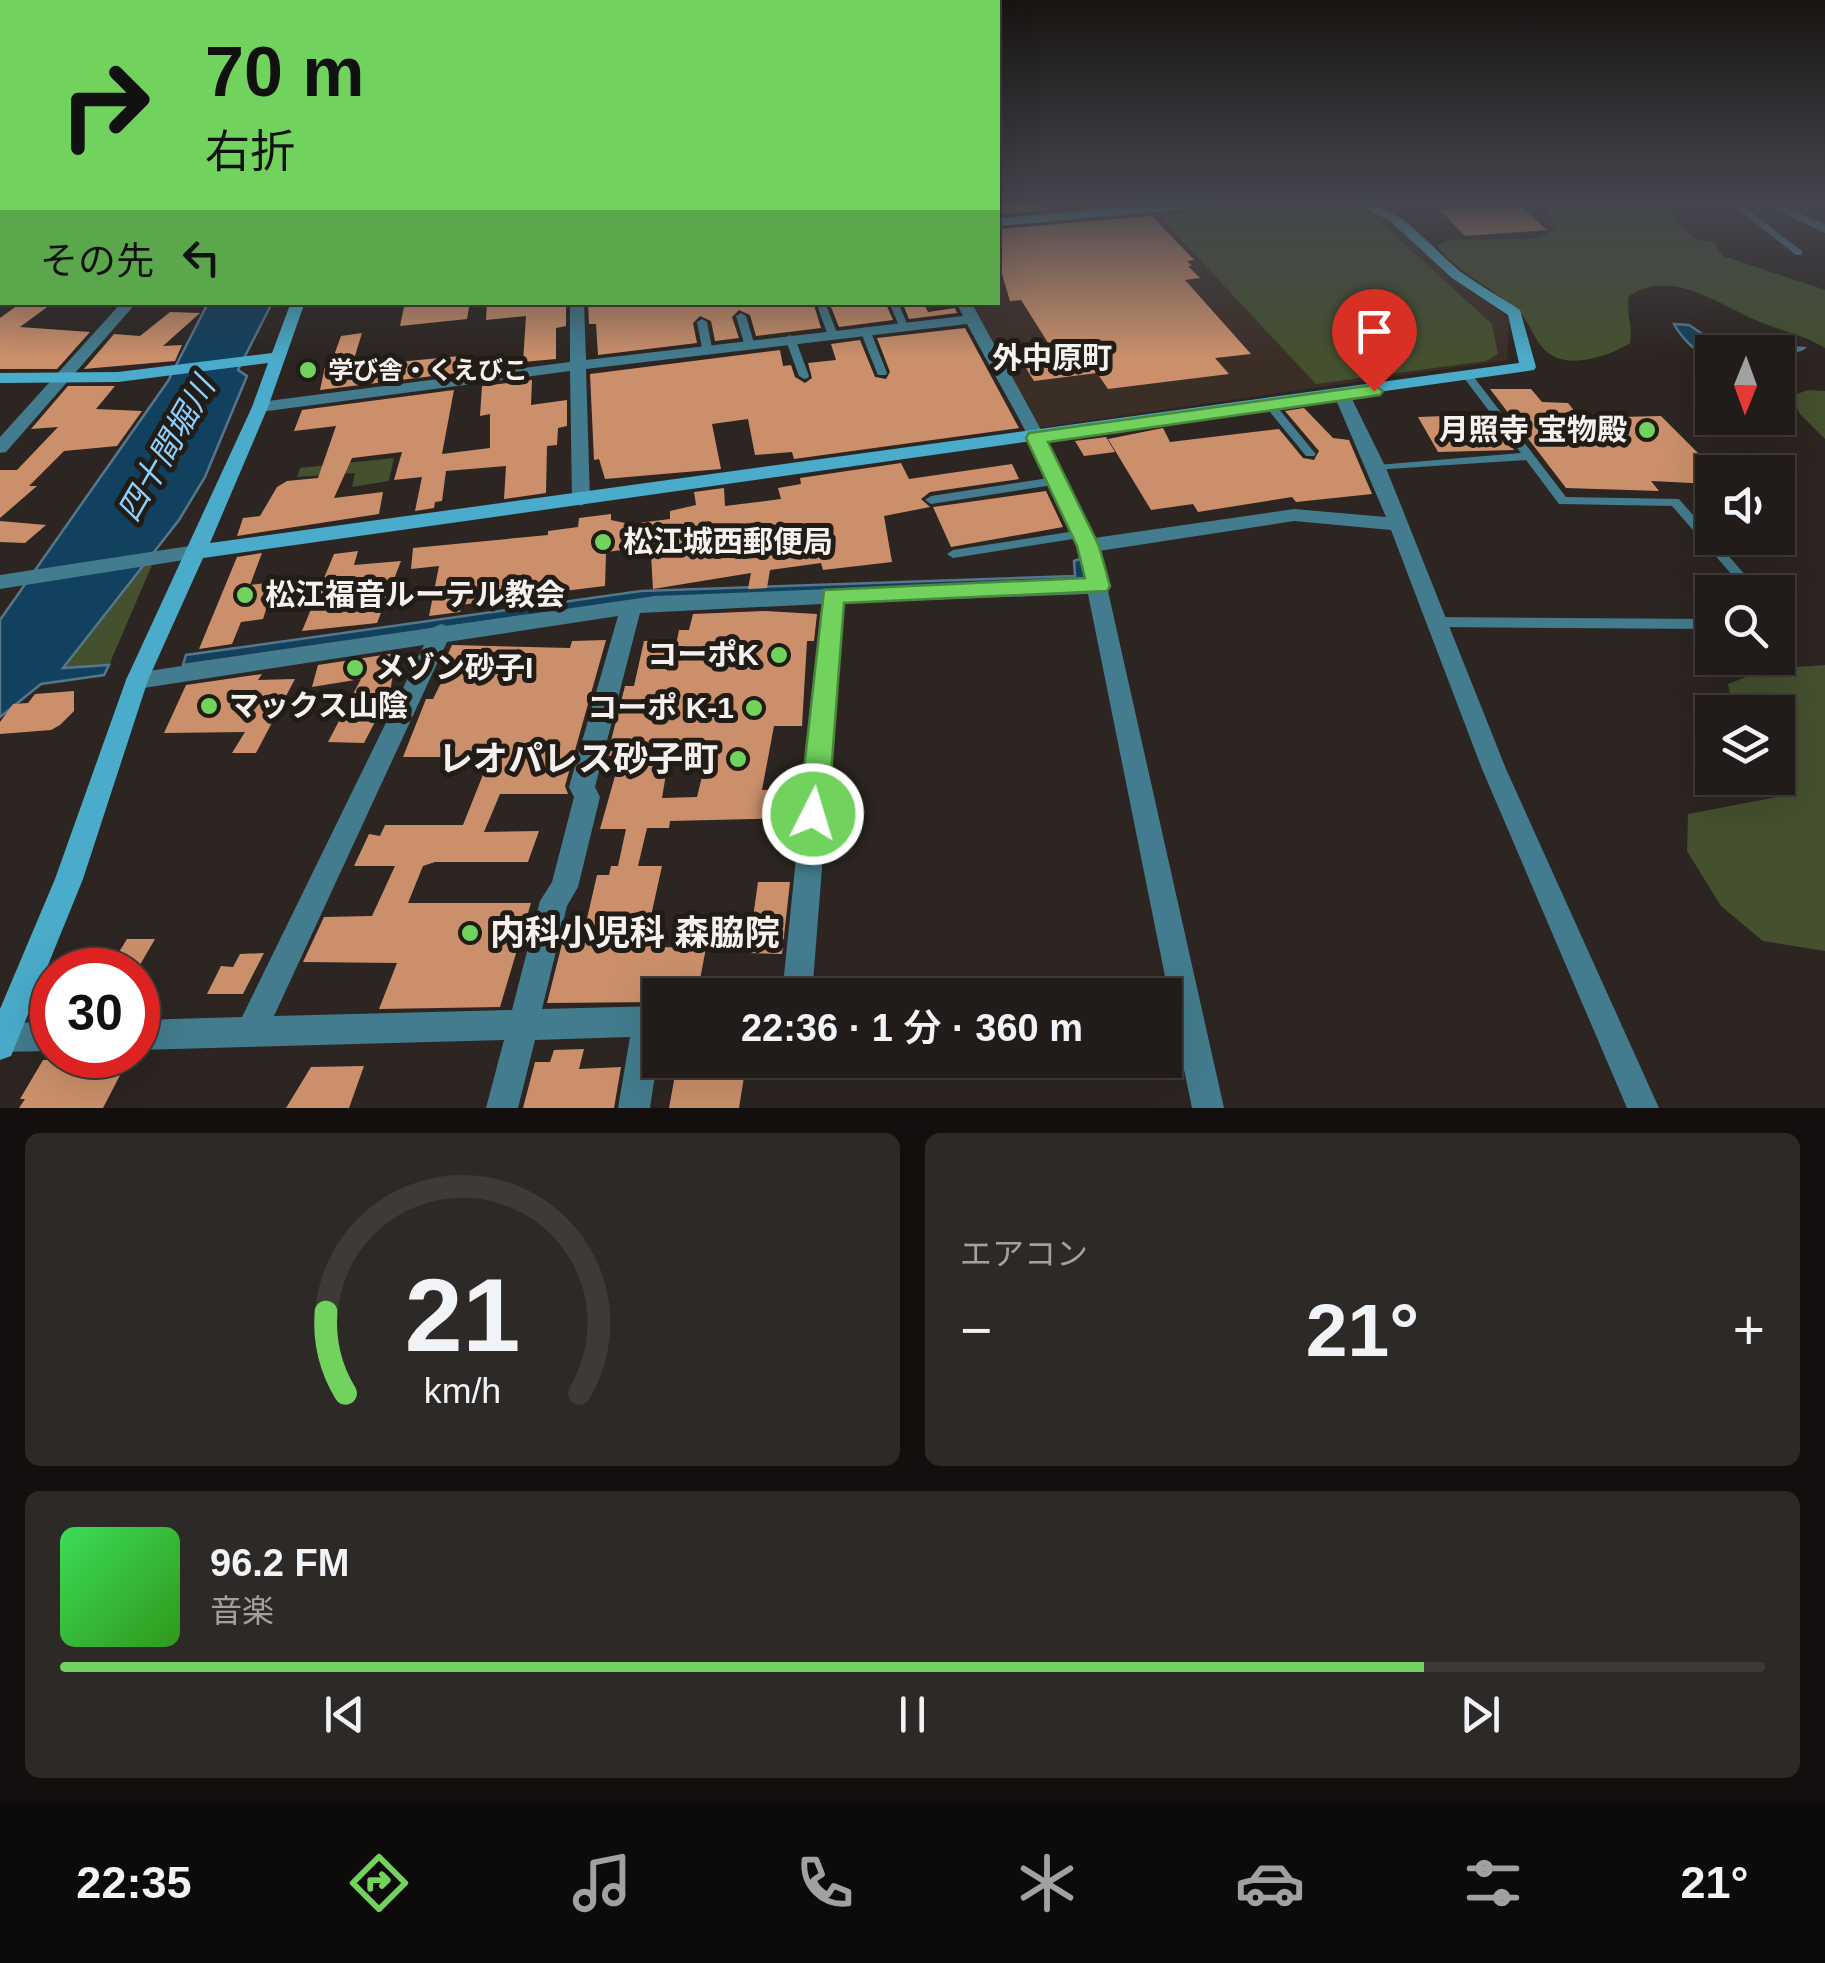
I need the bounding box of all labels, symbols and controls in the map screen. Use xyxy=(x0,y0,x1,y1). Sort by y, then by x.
text: 70 m xyxy=(205,33,365,111)
icon: right xyxy=(40,40,170,170)
text: 右折 xyxy=(205,126,295,177)
icon: left xyxy=(174,230,229,285)
text: その先 xyxy=(40,240,154,282)
pin xyxy=(1332,289,1417,392)
icon: arrive xyxy=(1347,304,1402,359)
north arrow xyxy=(1695,335,1795,435)
map controls xyxy=(1695,335,1795,795)
district label: 外中原町 xyxy=(992,341,1112,374)
place label: 学び舎・くえびこ xyxy=(328,356,528,384)
marker: 学び舎・くえびこ xyxy=(297,359,319,381)
water label: 四十間堀川 xyxy=(110,368,223,527)
place label: 月照寺 宝物殿 xyxy=(1439,413,1627,446)
marker: 月照寺 宝物殿 xyxy=(1636,419,1658,441)
button: sound xyxy=(1695,455,1795,555)
place label: 松江城西郵便局 xyxy=(623,525,833,558)
marker: 松江城西郵便局 xyxy=(592,531,614,553)
button: search xyxy=(1695,575,1795,675)
place label: 松江福音ルーテル教会 xyxy=(265,578,565,611)
marker: 松江福音ルーテル教会 xyxy=(234,584,256,606)
place label: コーポK xyxy=(647,638,759,671)
marker: コーポK xyxy=(768,644,790,666)
place label: メゾン砂子I xyxy=(375,651,533,684)
marker: メゾン砂子I xyxy=(344,657,366,679)
place label: マックス山陰 xyxy=(229,689,408,722)
place label: コーポ K-1 xyxy=(587,691,734,724)
marker: マックス山陰 xyxy=(198,695,220,717)
button: layers xyxy=(1695,695,1795,795)
marker: コーポ K-1 xyxy=(743,697,765,719)
place label: レオパレス砂子町 xyxy=(438,739,718,778)
marker: レオパレス砂子町 xyxy=(727,748,749,770)
position arrow xyxy=(761,762,865,866)
place label: 内科小児科 森脇院 xyxy=(490,913,780,952)
marker: 内科小児科 森脇院 xyxy=(459,922,481,944)
speed limit sign: 30 xyxy=(30,948,160,1078)
text: 22:36 · 1 分 · 360 m xyxy=(741,1007,1083,1049)
text: エアコン xyxy=(960,1236,1088,1272)
text: 21 xyxy=(405,1257,520,1373)
text: 21° xyxy=(1306,1288,1419,1372)
text: − xyxy=(960,1299,992,1361)
text: + xyxy=(1733,1299,1765,1361)
text: km/h xyxy=(424,1371,501,1411)
text: 96.2 FM xyxy=(210,1542,349,1584)
text: 音楽 xyxy=(210,1593,274,1629)
icon: previous xyxy=(317,1687,372,1742)
icon: pause xyxy=(885,1687,940,1742)
icon: next xyxy=(1453,1687,1508,1742)
icon: directions xyxy=(344,1848,414,1918)
icon: music xyxy=(567,1848,637,1918)
icon: phone xyxy=(790,1848,860,1918)
icon: climate xyxy=(1012,1848,1082,1918)
icon: car xyxy=(1235,1848,1305,1918)
icon: filters xyxy=(1458,1848,1528,1918)
text: 22:35 xyxy=(76,1857,191,1908)
text: 21° xyxy=(1680,1857,1749,1908)

